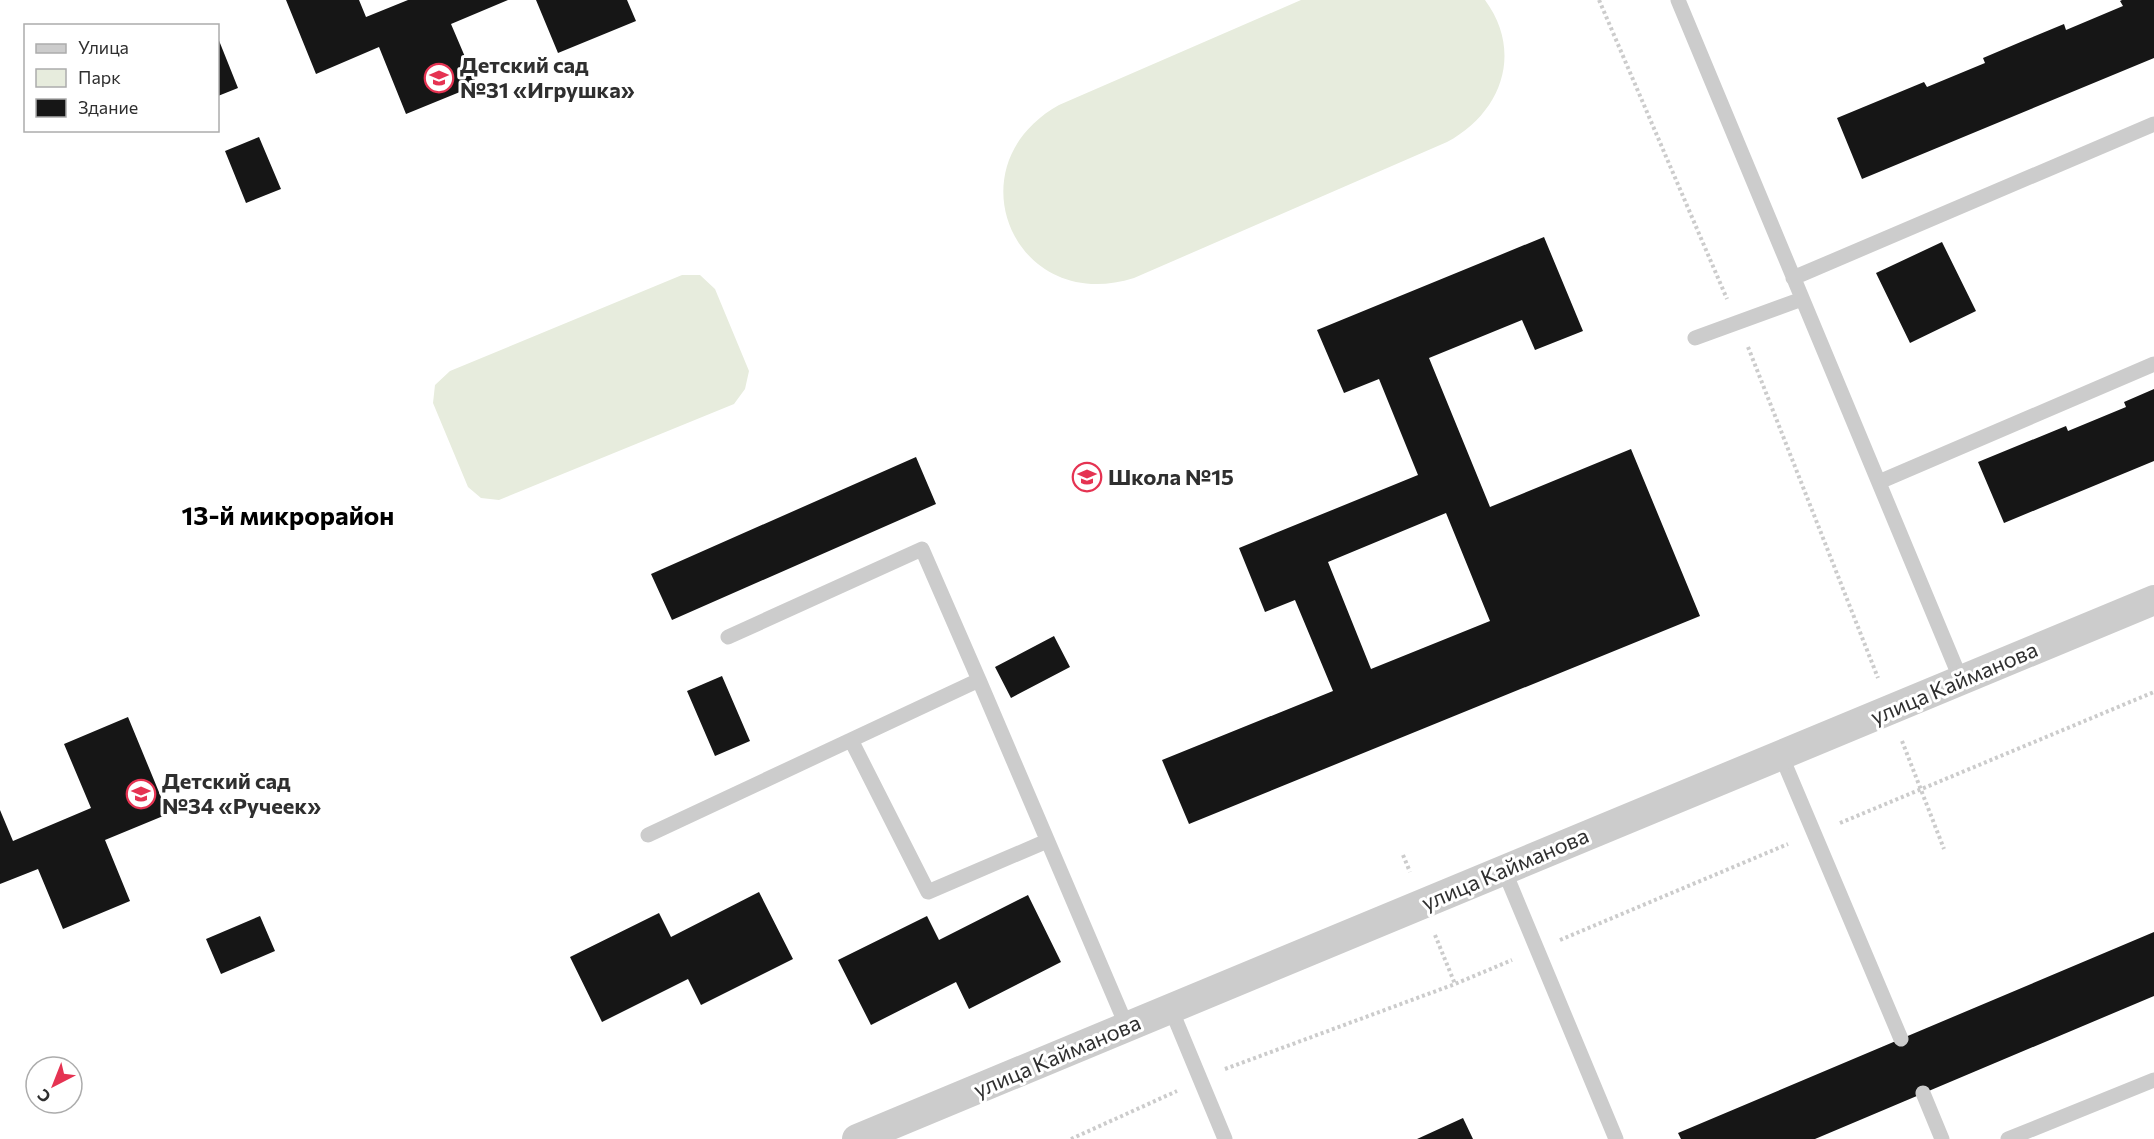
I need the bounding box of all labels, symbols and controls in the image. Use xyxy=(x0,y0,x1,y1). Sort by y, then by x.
legend xyxy=(24,24,219,132)
text: Улица xyxy=(78,36,129,58)
place label: Детский сад №31 «Игрушка» xyxy=(460,51,635,103)
school or university icon: Детский сад №31 «Игрушка» xyxy=(423,62,455,94)
text: Парк xyxy=(78,66,121,88)
text: Здание xyxy=(78,96,138,118)
school or university icon: Школа №15 xyxy=(1071,461,1103,493)
place label: Школа №15 xyxy=(1108,463,1234,490)
district label: 13-й микрорайон xyxy=(182,499,394,530)
street label: улица Кайманова xyxy=(1866,635,2041,730)
place label: Детский сад №34 «Ручеек» xyxy=(162,767,321,819)
school or university icon: Детский сад №34 «Ручеек» xyxy=(125,778,157,810)
street label: улица Кайманова xyxy=(1417,821,1592,916)
street label: улица Кайманова xyxy=(969,1008,1144,1103)
north arrow xyxy=(24,1055,84,1115)
text: С xyxy=(33,1086,54,1107)

